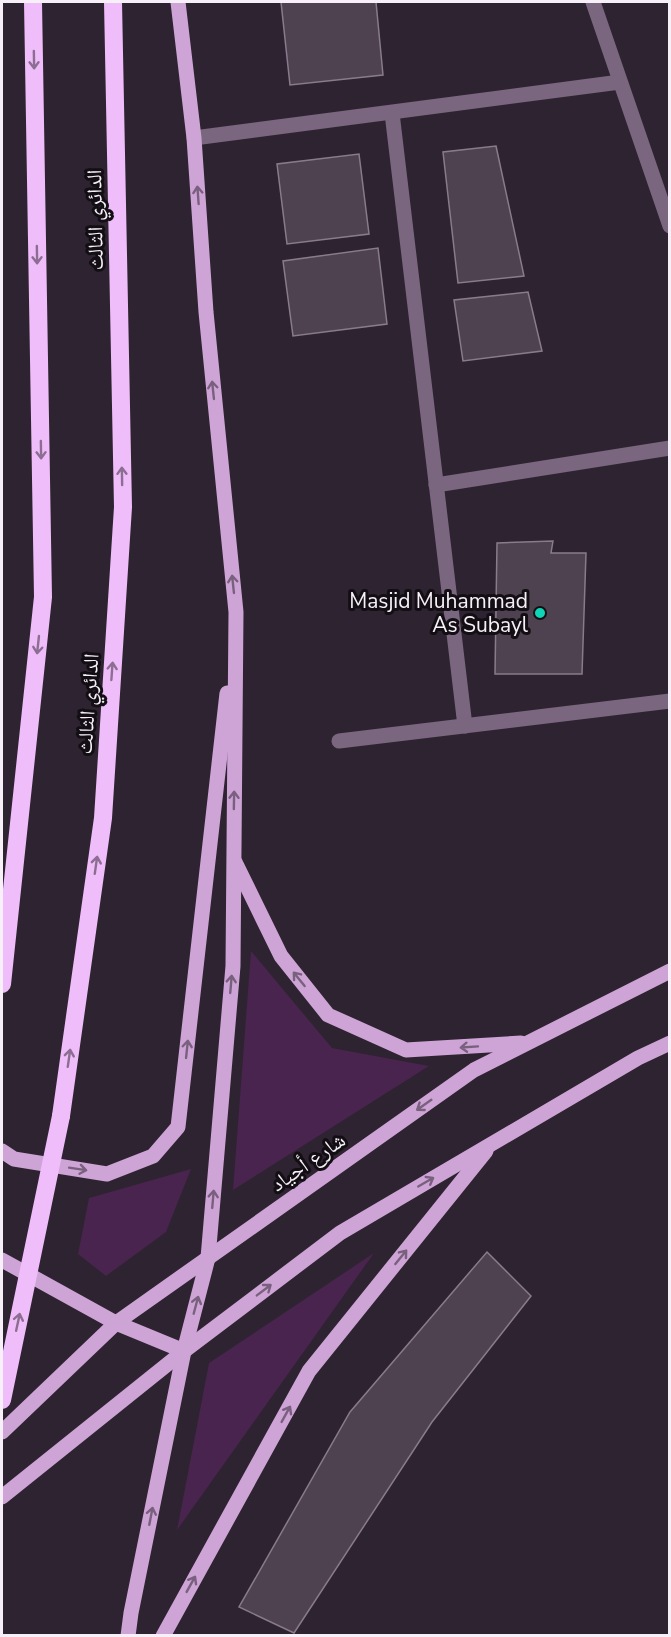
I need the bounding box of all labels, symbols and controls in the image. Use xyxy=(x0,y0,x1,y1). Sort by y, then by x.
one-way arrow xyxy=(28,49,40,69)
street label: الدائري الثالث xyxy=(80,169,112,271)
one-way arrow xyxy=(192,186,203,206)
one-way arrow xyxy=(31,244,43,264)
one-way arrow xyxy=(208,380,219,400)
one-way arrow xyxy=(35,439,46,459)
one-way arrow xyxy=(116,467,128,487)
one-way arrow xyxy=(228,574,239,594)
place label: Masjid Muhammad As Subayl xyxy=(349,587,529,639)
marker: Masjid Muhammad As Subayl xyxy=(533,606,547,620)
one-way arrow xyxy=(32,634,43,654)
street label: الدائري الثالث xyxy=(71,653,108,756)
one-way arrow xyxy=(107,662,118,682)
one-way arrow xyxy=(228,790,240,810)
one-way arrow xyxy=(91,856,102,876)
one-way arrow xyxy=(293,971,306,987)
one-way arrow xyxy=(226,975,237,995)
one-way arrow xyxy=(181,1040,192,1060)
one-way arrow xyxy=(460,1041,479,1052)
one-way arrow xyxy=(63,1049,74,1069)
one-way arrow xyxy=(416,1099,432,1112)
street label: شارع أجياد xyxy=(265,1126,351,1198)
one-way arrow xyxy=(67,1164,87,1175)
one-way arrow xyxy=(417,1176,434,1188)
one-way arrow xyxy=(208,1190,219,1210)
one-way arrow xyxy=(394,1249,407,1265)
one-way arrow xyxy=(256,1284,272,1297)
one-way arrow xyxy=(191,1296,202,1315)
one-way arrow xyxy=(13,1313,24,1332)
one-way arrow xyxy=(280,1406,292,1423)
one-way arrow xyxy=(146,1507,157,1526)
one-way arrow xyxy=(186,1576,197,1594)

